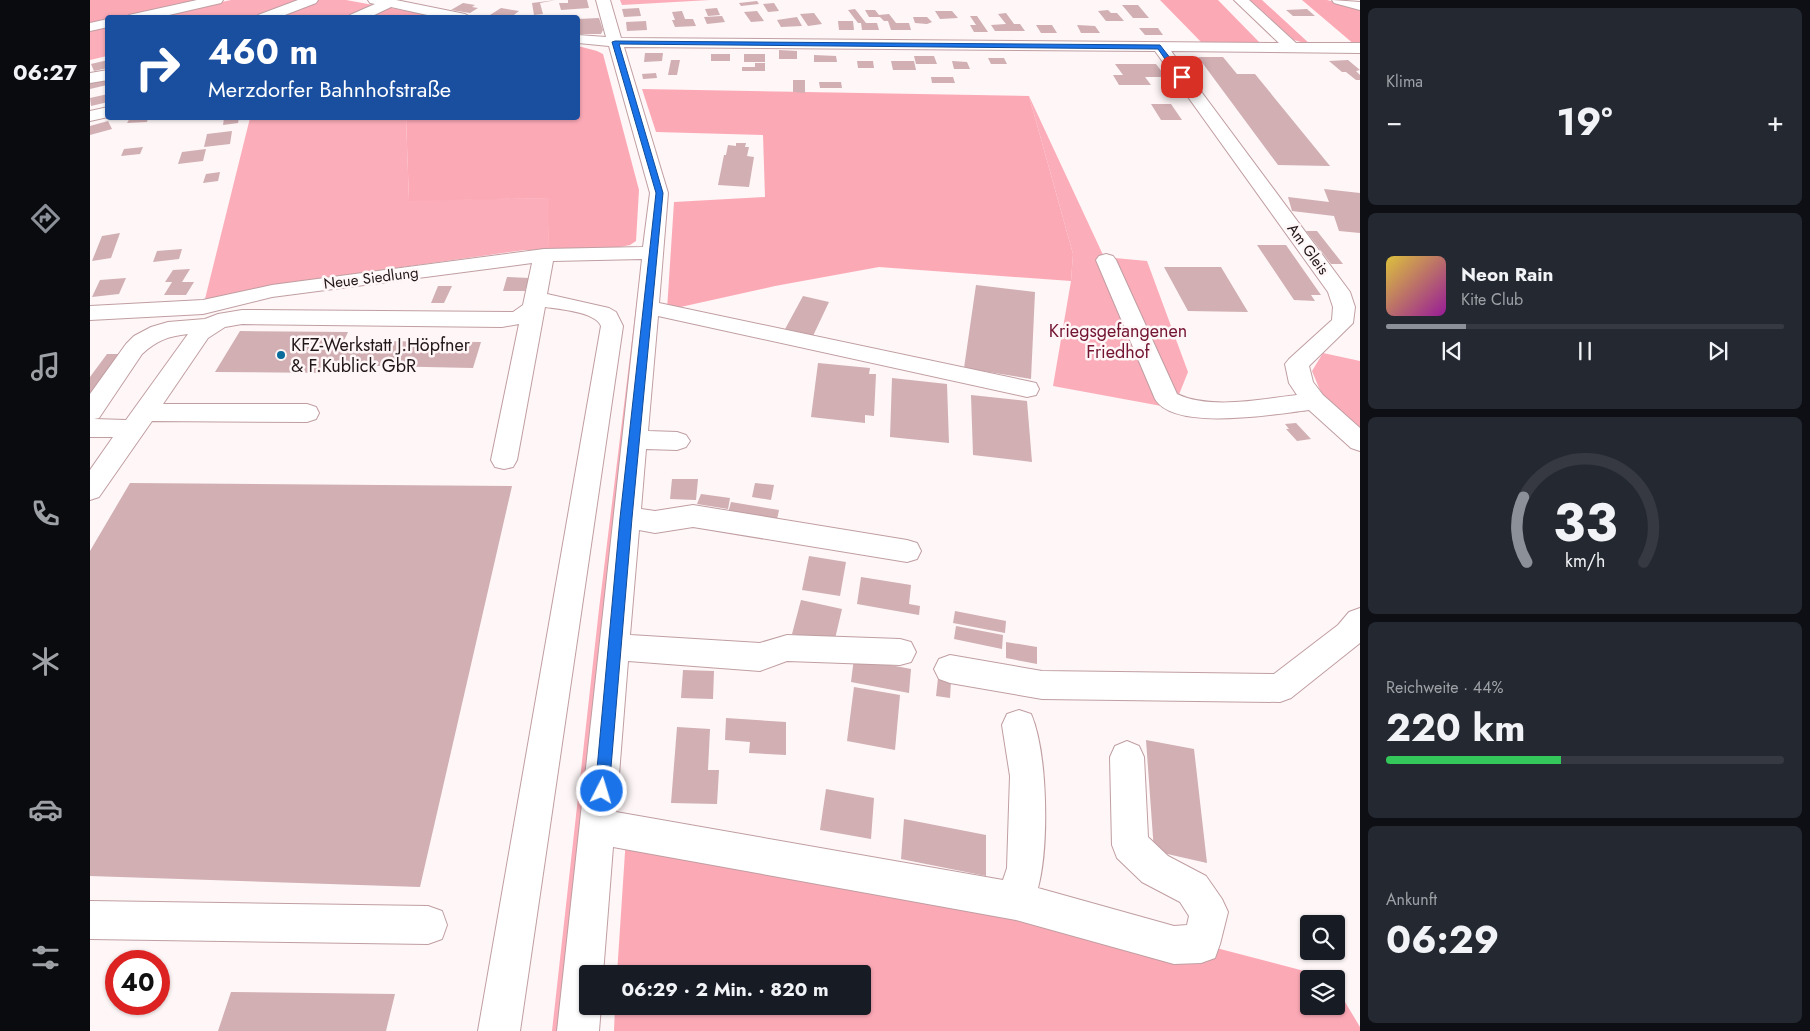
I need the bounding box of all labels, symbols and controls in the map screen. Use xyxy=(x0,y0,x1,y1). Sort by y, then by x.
text: 460 m xyxy=(208,27,318,77)
icon: right xyxy=(125,35,190,100)
text: 06:27 xyxy=(13,56,77,88)
pin xyxy=(1161,56,1203,98)
icon: arrive xyxy=(1168,63,1196,91)
text: Klima xyxy=(1386,70,1423,93)
text: Merzdorfer Bahnhofstraße xyxy=(208,73,451,105)
text: 19° xyxy=(1557,94,1613,149)
text: − xyxy=(1386,101,1403,142)
text: + xyxy=(1767,101,1784,142)
icon: directions xyxy=(28,201,63,236)
street label: Am Gleis xyxy=(1282,219,1334,279)
street label: Neue Siedlung xyxy=(322,261,420,295)
text: Neon Rain xyxy=(1461,261,1554,288)
text: Kite Club xyxy=(1461,288,1523,311)
park label: Kriegsgefangenen Friedhof xyxy=(1049,318,1187,365)
place label: KFZ-Werkstatt J.Höpfner & F.Kublick GbR xyxy=(291,332,471,379)
icon: previous xyxy=(1438,337,1466,365)
icon: pause xyxy=(1571,337,1599,365)
icon: next xyxy=(1704,337,1732,365)
icon: music xyxy=(28,349,63,384)
marker: KFZ-Werkstatt J.Höpfner & F.Kublick GbR xyxy=(275,349,287,361)
text: 33 xyxy=(1553,485,1617,561)
icon: phone xyxy=(28,496,63,531)
text: km/h xyxy=(1565,548,1605,574)
icon: climate xyxy=(28,644,63,679)
text: Reichweite · 44% xyxy=(1386,676,1504,699)
text: 220 km xyxy=(1386,700,1526,755)
position arrow xyxy=(575,764,627,816)
icon: car xyxy=(28,792,63,827)
text: Ankunft xyxy=(1386,888,1437,911)
text: 06:29 xyxy=(1386,912,1499,967)
map controls xyxy=(1300,915,1345,1015)
button: search xyxy=(1300,915,1345,960)
icon: filters xyxy=(28,940,63,975)
speed limit sign: 40 xyxy=(105,950,170,1015)
button: layers xyxy=(1300,970,1345,1015)
text: 06:29 · 2 Min. · 820 m xyxy=(621,976,829,1003)

